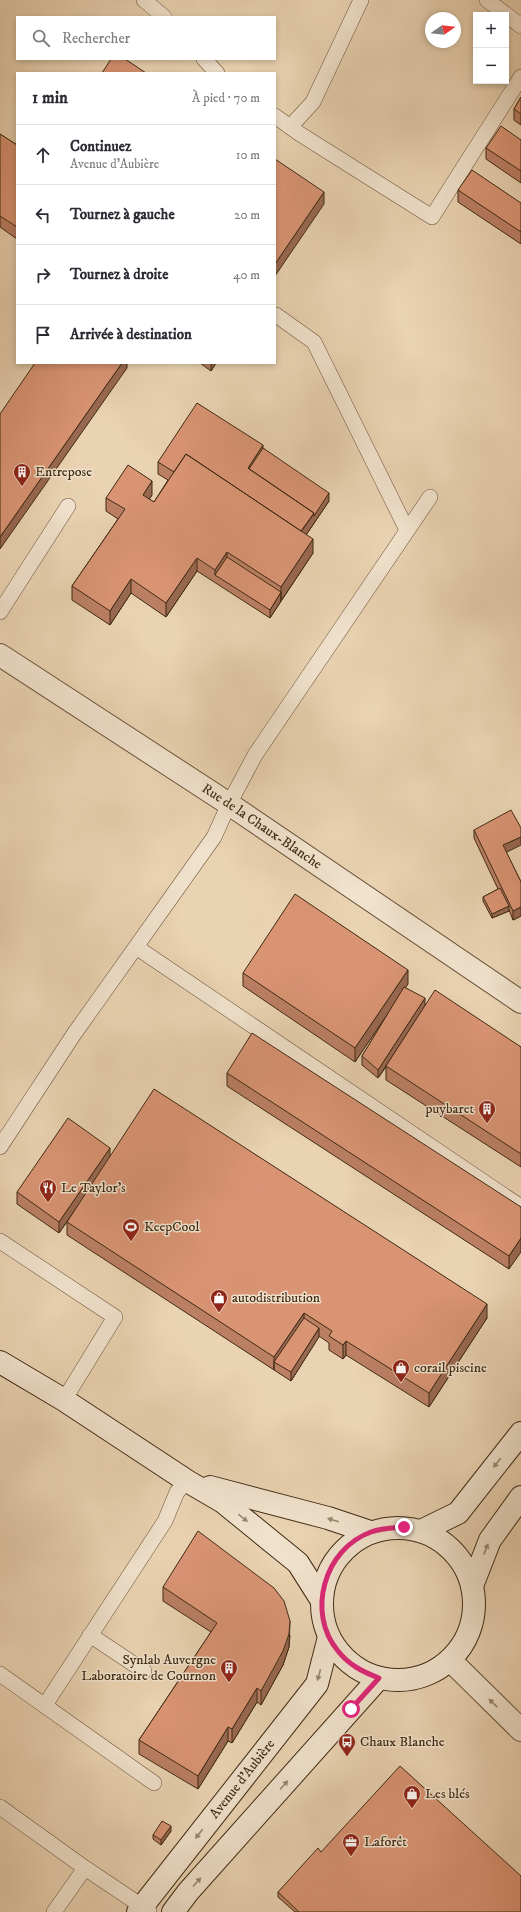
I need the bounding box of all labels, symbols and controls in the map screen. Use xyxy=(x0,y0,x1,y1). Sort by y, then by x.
north arrow xyxy=(425,12,461,48)
map controls xyxy=(473,12,509,84)
button: + xyxy=(473,12,509,48)
search box xyxy=(16,16,276,60)
icon: search xyxy=(30,27,52,49)
text: Rechercher xyxy=(62,29,130,48)
button: − xyxy=(473,48,509,84)
text: 1 min xyxy=(32,87,68,109)
text: À pied · 70 m xyxy=(192,90,260,106)
text: Continuez xyxy=(70,137,131,156)
icon: ahead xyxy=(32,144,54,166)
text: 10 m xyxy=(236,147,260,163)
text: Avenue d'Aubière xyxy=(70,156,159,172)
icon: left xyxy=(32,204,54,226)
text: Tournez à gauche xyxy=(70,205,175,224)
text: 20 m xyxy=(234,207,260,223)
icon: right xyxy=(32,264,54,286)
text: Tournez à droite xyxy=(70,265,168,284)
text: 40 m xyxy=(233,267,260,283)
icon: arrive xyxy=(32,324,54,346)
text: Arrivée à destination xyxy=(70,325,192,344)
building icon: Entrepose xyxy=(12,462,32,487)
place label: Entrepose xyxy=(35,463,92,481)
street label: Rue de la Chaux-Blanche xyxy=(198,780,326,874)
building icon: puybaret xyxy=(477,1099,497,1124)
place label: puybaret xyxy=(425,1100,475,1118)
restaurant icon: Le Taylor's xyxy=(38,1178,58,1203)
place label: Le Taylor's xyxy=(61,1179,126,1197)
sports icon: KeepCool xyxy=(121,1217,141,1242)
place label: KeepCool xyxy=(144,1218,200,1236)
shop icon: autodistribution xyxy=(209,1288,229,1313)
place label: autodistribution xyxy=(232,1289,321,1307)
shop icon: corail piscine xyxy=(391,1358,411,1383)
place label: corail piscine xyxy=(414,1359,487,1377)
one-way arrow xyxy=(493,1458,501,1469)
one-way arrow xyxy=(237,1513,248,1522)
one-way arrow xyxy=(327,1517,339,1523)
route end xyxy=(395,1518,413,1536)
one-way arrow xyxy=(484,1543,490,1555)
place label: Synlab Auvergne Laboratoire de Cournon xyxy=(81,1651,217,1685)
building icon: Synlab Auvergne Laboratoire de Cournon xyxy=(219,1658,239,1683)
one-way arrow xyxy=(316,1669,322,1681)
one-way arrow xyxy=(488,1698,498,1708)
route start xyxy=(342,1700,360,1718)
bus stop icon: Chaux Blanche xyxy=(337,1732,357,1757)
place label: Chaux Blanche xyxy=(360,1733,445,1751)
street label: Avenue d'Aubière xyxy=(206,1736,279,1822)
one-way arrow xyxy=(280,1780,289,1790)
shop icon: Les blés xyxy=(402,1784,422,1809)
place label: Les blés xyxy=(425,1785,470,1803)
one-way arrow xyxy=(195,1828,204,1839)
office icon: Laforêt xyxy=(341,1832,361,1857)
place label: Laforêt xyxy=(364,1833,407,1851)
one-way arrow xyxy=(193,1876,202,1887)

